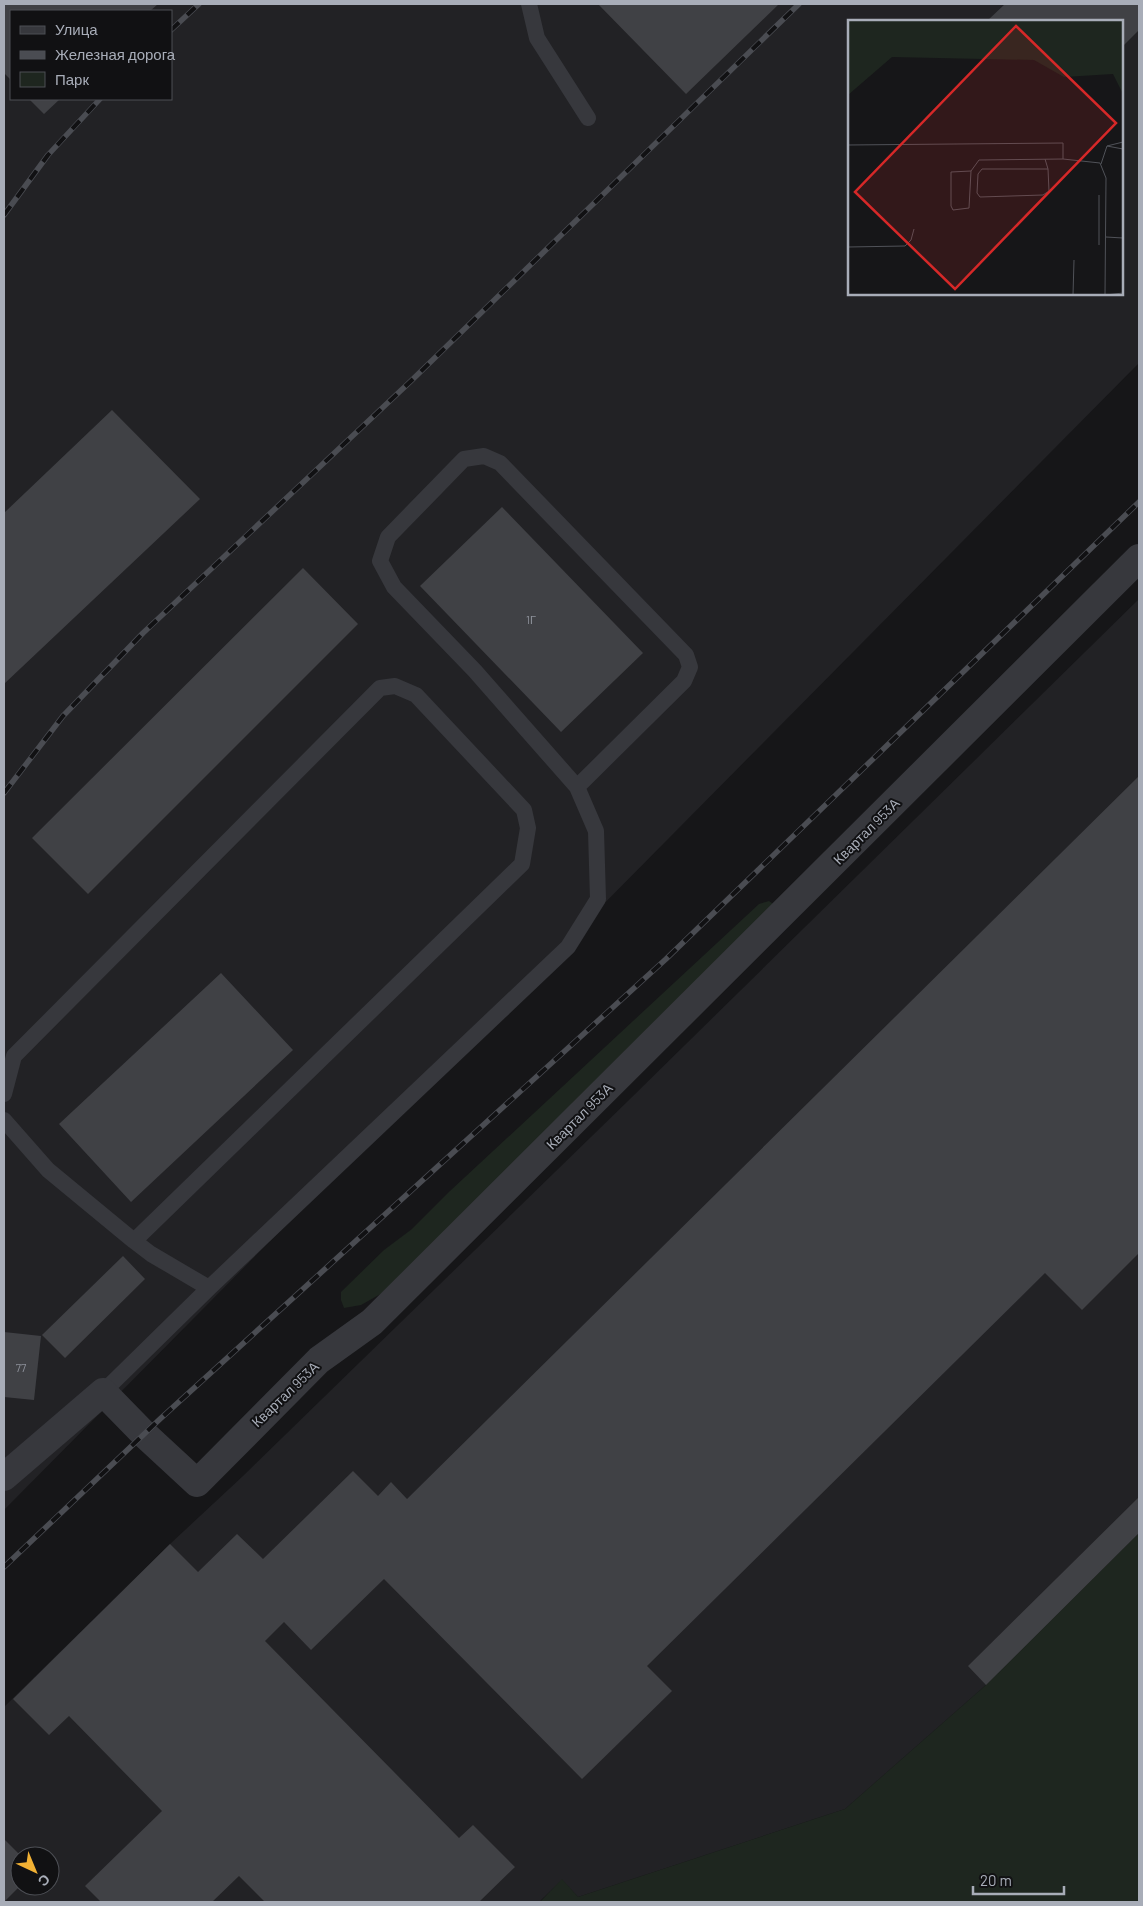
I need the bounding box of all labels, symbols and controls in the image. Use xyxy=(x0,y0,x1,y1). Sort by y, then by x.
legend xyxy=(10,10,172,100)
text: Улица xyxy=(55,20,98,38)
inset map xyxy=(848,20,1123,295)
text: Железная дорога xyxy=(55,45,176,63)
text: Парк xyxy=(55,70,89,88)
house number: 1Г xyxy=(526,613,536,626)
street label: Квартал 953А xyxy=(829,794,903,868)
street label: Квартал 953А xyxy=(542,1079,616,1153)
street label: Квартал 953А xyxy=(248,1357,323,1430)
house number: 77 xyxy=(16,1361,26,1374)
north arrow xyxy=(10,1846,60,1896)
scale bar xyxy=(973,1864,1064,1896)
text: С xyxy=(35,1871,54,1890)
text: 20 m xyxy=(980,1871,1012,1889)

